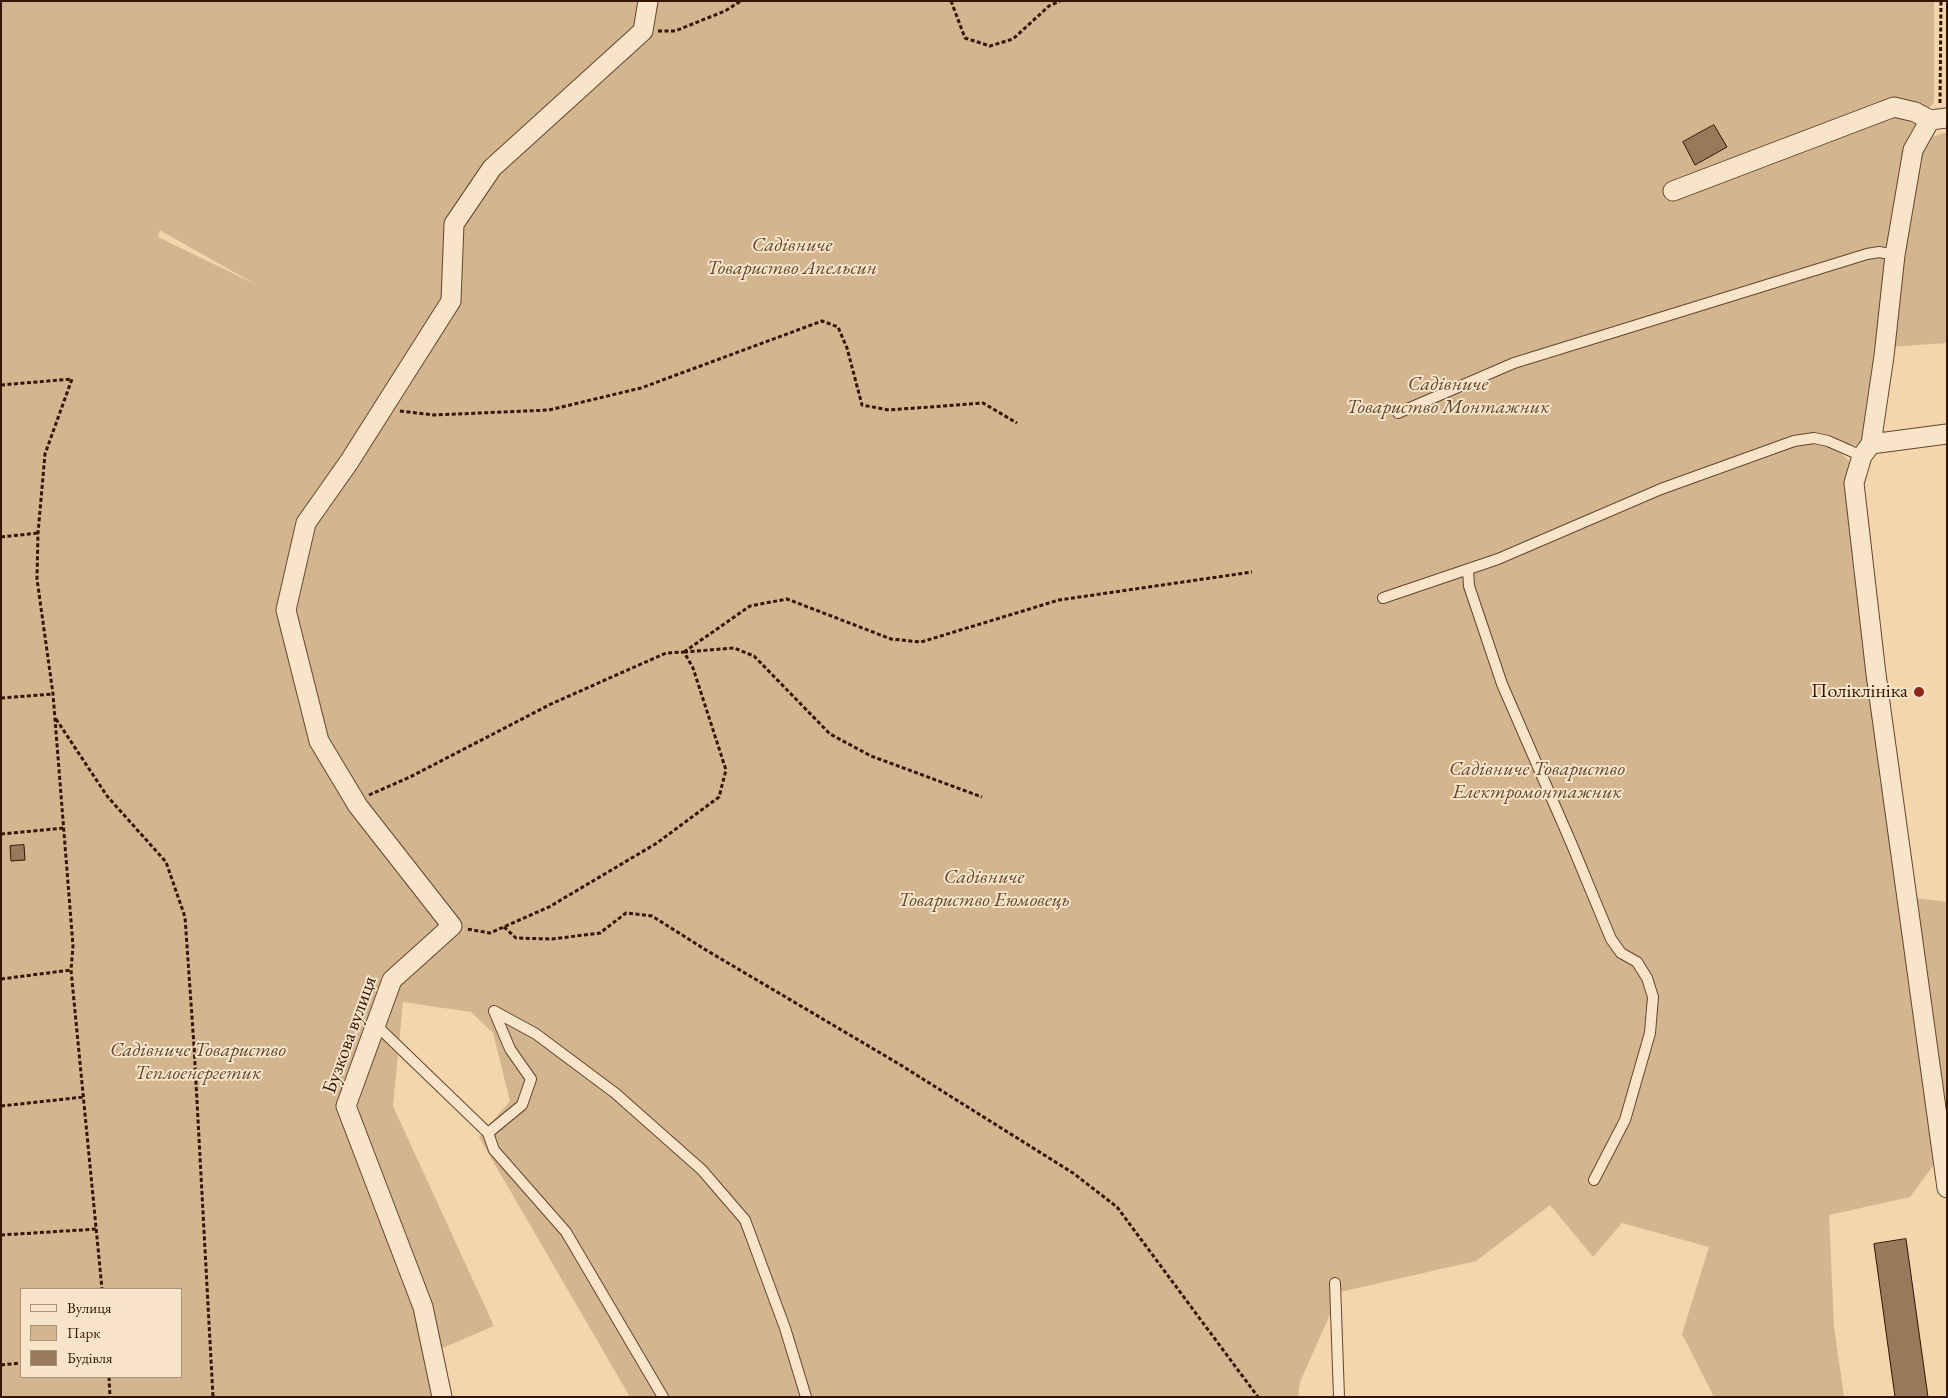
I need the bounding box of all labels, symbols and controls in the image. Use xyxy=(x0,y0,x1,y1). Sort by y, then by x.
park label: Садівниче Товариство Апельсин xyxy=(707,234,877,281)
park label: Садівниче Товариство Монтажник xyxy=(1347,373,1549,420)
place label: Поліклініка xyxy=(1811,680,1908,704)
marker: Поліклініка xyxy=(1912,685,1926,699)
park label: Садівниче Товариство Електромонтажник xyxy=(1449,758,1625,805)
park label: Садівниче Товариство Еюмовець xyxy=(898,866,1070,913)
street label: Бузкова вулиця xyxy=(318,973,382,1097)
park label: Садівниче Товариство Теплоенергетик xyxy=(110,1039,286,1086)
legend xyxy=(20,1288,182,1378)
text: Вулиця xyxy=(67,1298,112,1317)
text: Парк xyxy=(67,1323,100,1342)
text: Будівля xyxy=(67,1348,113,1367)

